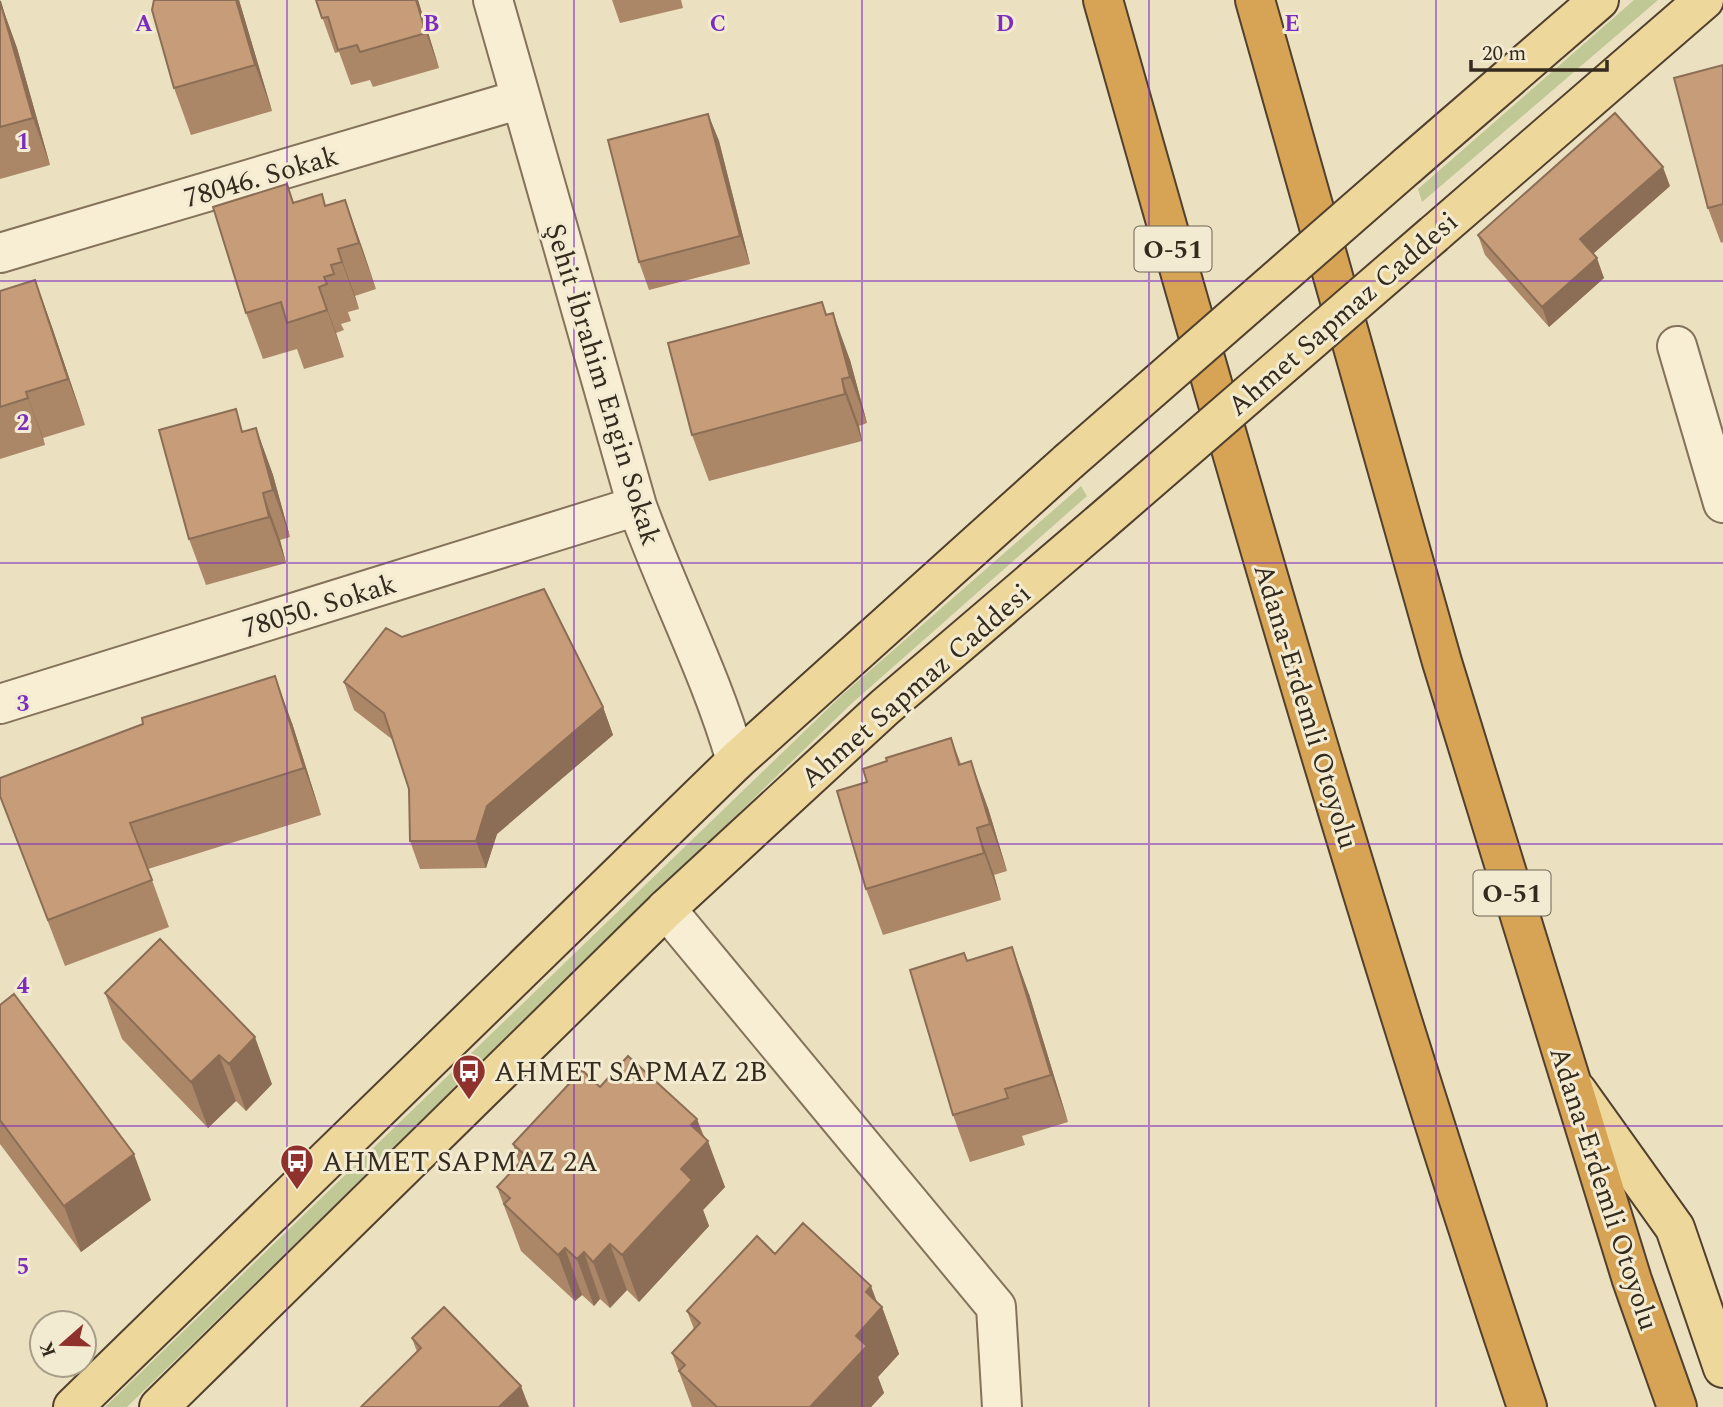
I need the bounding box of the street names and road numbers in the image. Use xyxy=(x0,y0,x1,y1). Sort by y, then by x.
street label: 78046. Sokak xyxy=(179,135,344,220)
street label: Ahmet Sapmaz Caddesi xyxy=(1218,201,1468,427)
street label: Şehit İbrahim Engin Sokak xyxy=(533,218,672,551)
road number: O-51 xyxy=(1134,226,1212,272)
street label: Adana-Erdemli Otoyolu xyxy=(1242,558,1369,854)
street label: 78050. Sokak xyxy=(237,563,402,650)
street label: Ahmet Sapmaz Caddesi xyxy=(791,573,1041,799)
road number: O-51 xyxy=(1474,870,1550,916)
street label: Adana-Erdemli Otoyolu xyxy=(1537,1041,1670,1336)

